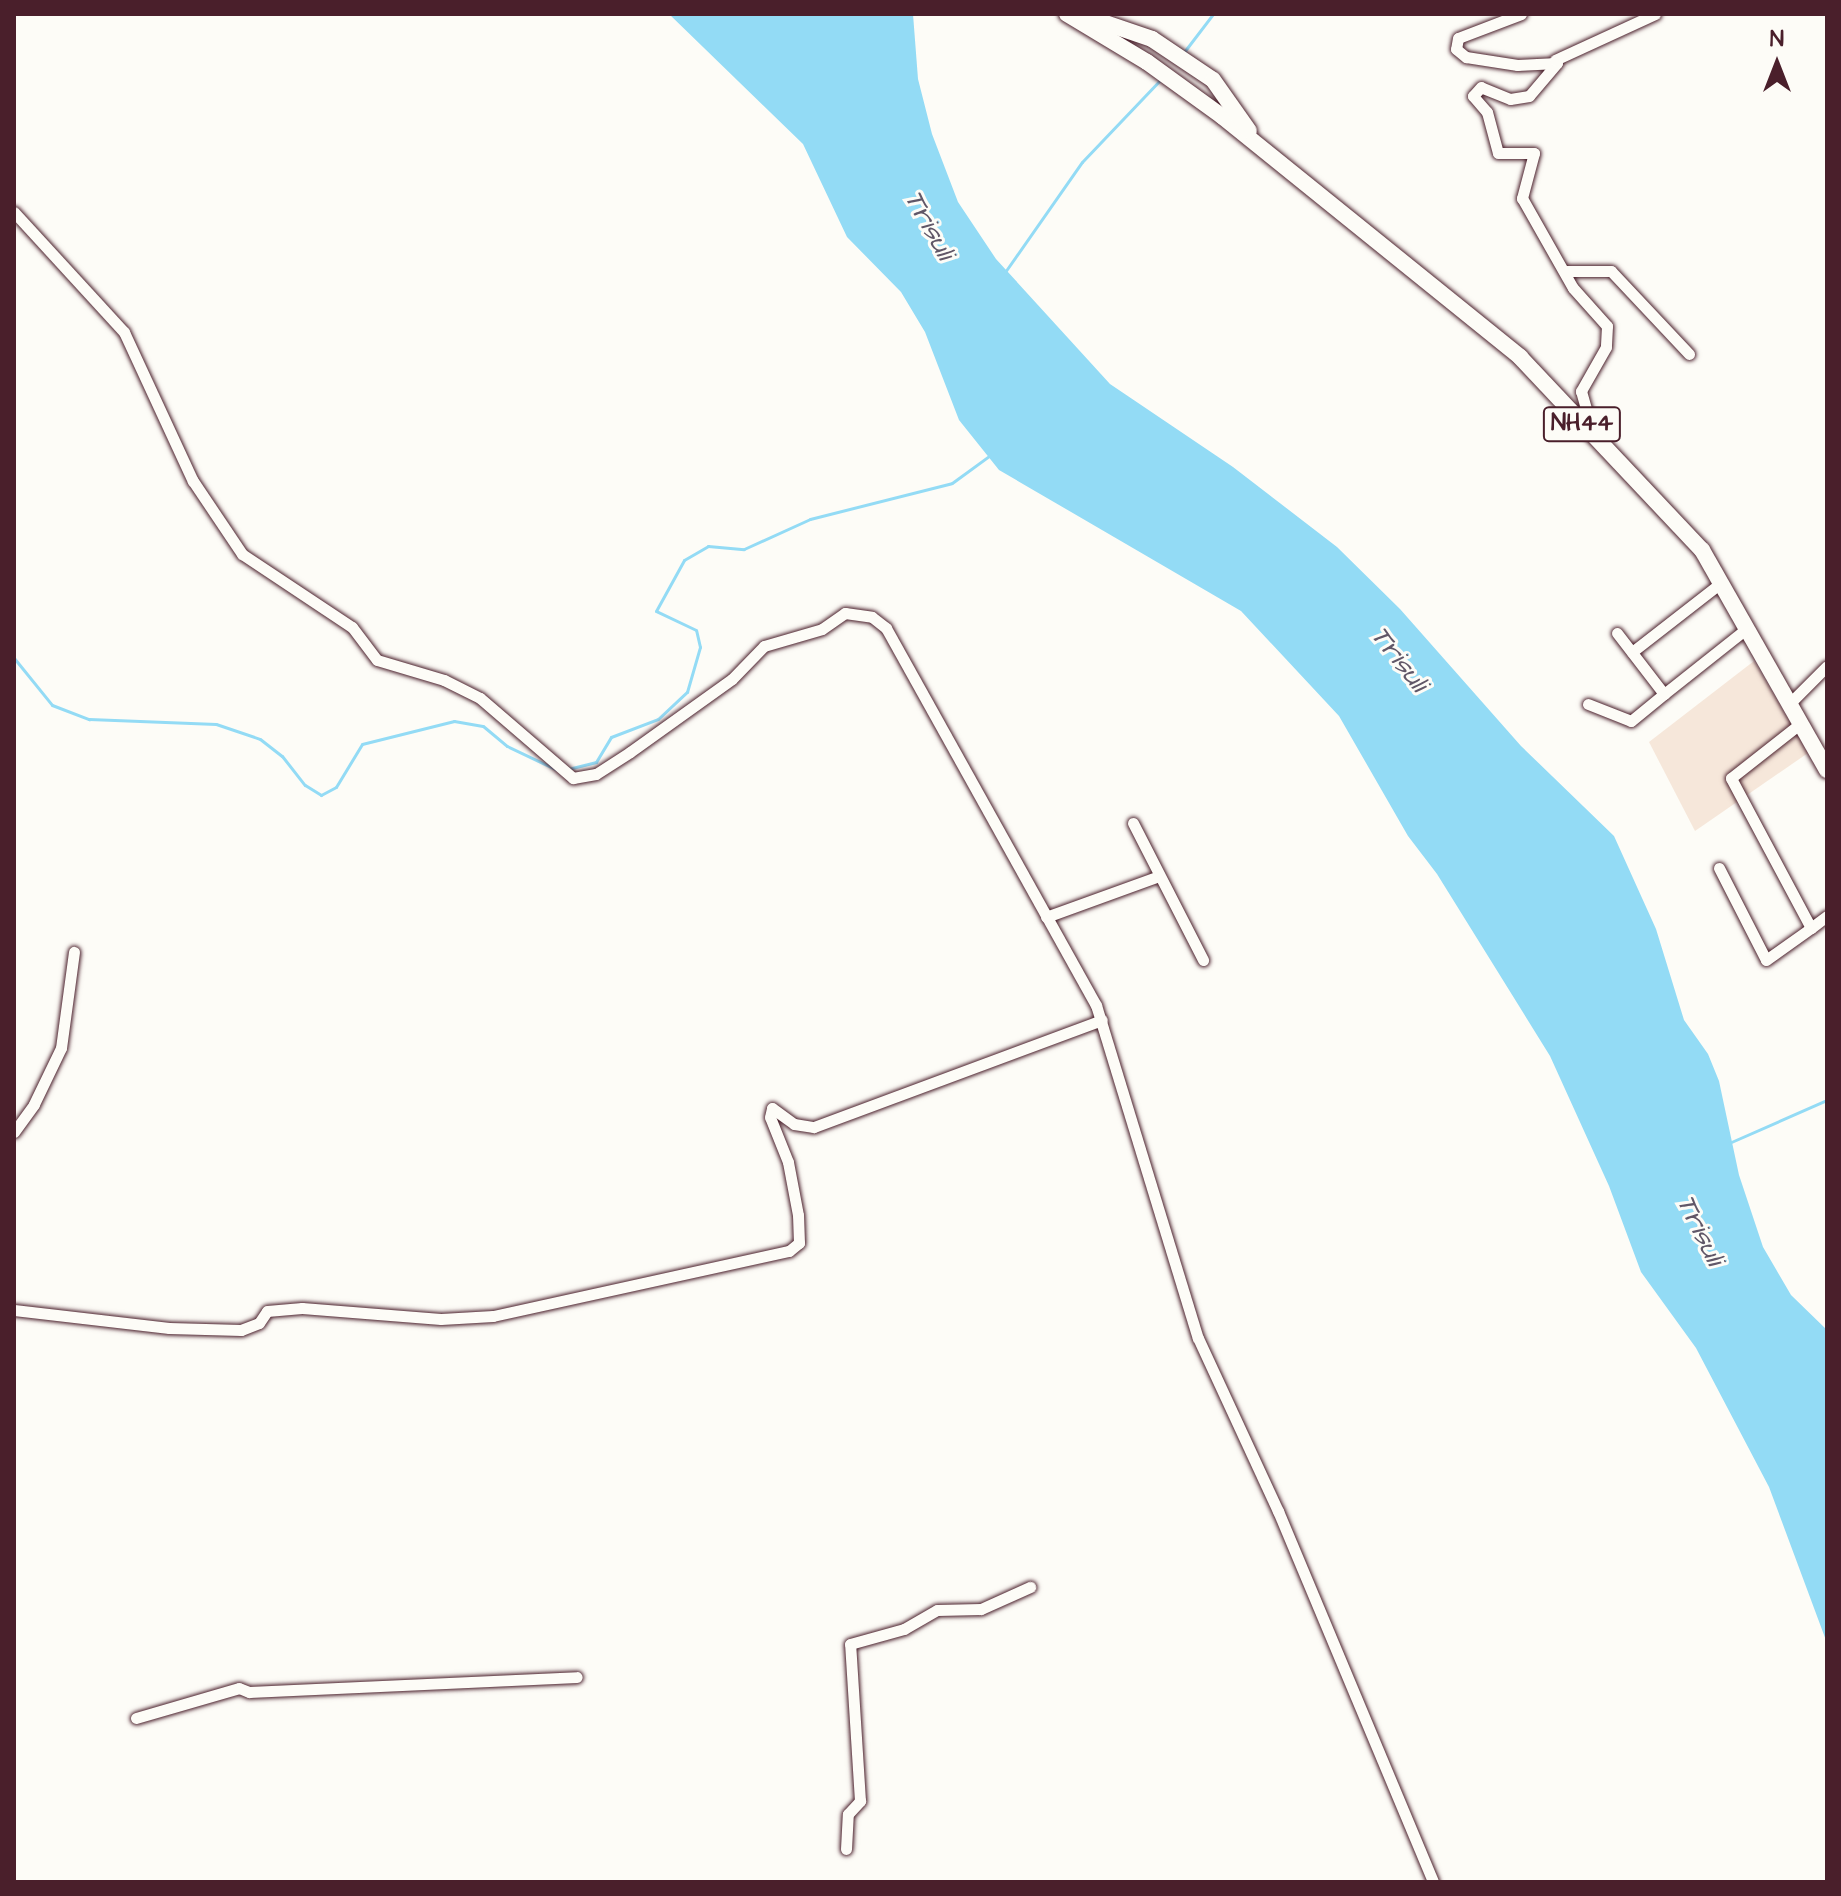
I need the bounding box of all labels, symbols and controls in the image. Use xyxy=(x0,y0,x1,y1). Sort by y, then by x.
north arrow xyxy=(1737,24,1817,104)
text: N xyxy=(1770,24,1784,55)
water label: Trisuli xyxy=(896,184,962,266)
road number: NH44 xyxy=(1542,404,1622,444)
water label: Trisuli xyxy=(1363,619,1435,699)
water label: Trisuli xyxy=(1669,1189,1731,1271)

